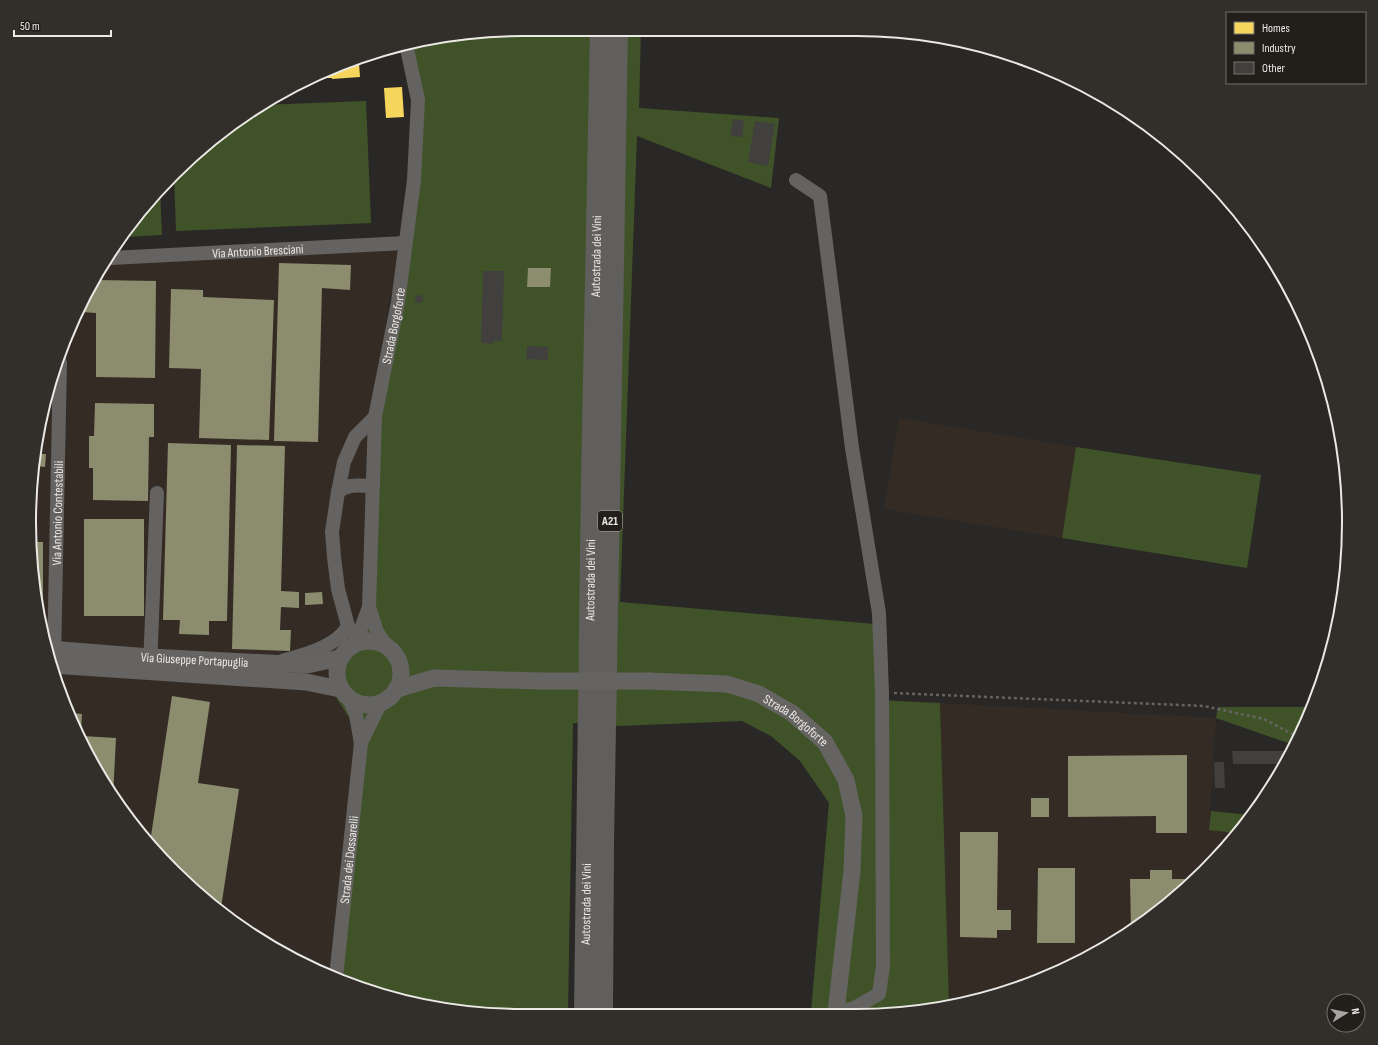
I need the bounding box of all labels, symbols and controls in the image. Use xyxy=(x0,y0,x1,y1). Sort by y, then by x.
scale bar xyxy=(14,12,111,38)
legend xyxy=(1226,12,1366,84)
text: 50 m xyxy=(20,19,40,34)
text: Homes xyxy=(1262,21,1290,36)
text: Industry xyxy=(1262,41,1296,56)
text: Other xyxy=(1262,61,1286,76)
street label: Autostrada dei Vini xyxy=(588,215,605,298)
street label: Via Antonio Bresciani xyxy=(212,241,304,262)
street label: Strada Borgoforte xyxy=(379,287,409,366)
street label: Via Antonio Contestabili xyxy=(49,461,67,565)
road number: A21 xyxy=(598,511,622,531)
street label: Autostrada dei Vini xyxy=(582,539,599,622)
street label: Via Giuseppe Portapuglia xyxy=(140,649,249,671)
street label: Strada Borgoforte xyxy=(760,691,831,750)
street label: Strada dei Dossarelli xyxy=(337,815,362,904)
street label: Autostrada dei Vini xyxy=(578,863,595,946)
north arrow xyxy=(1326,993,1366,1033)
text: N xyxy=(1348,1007,1362,1015)

